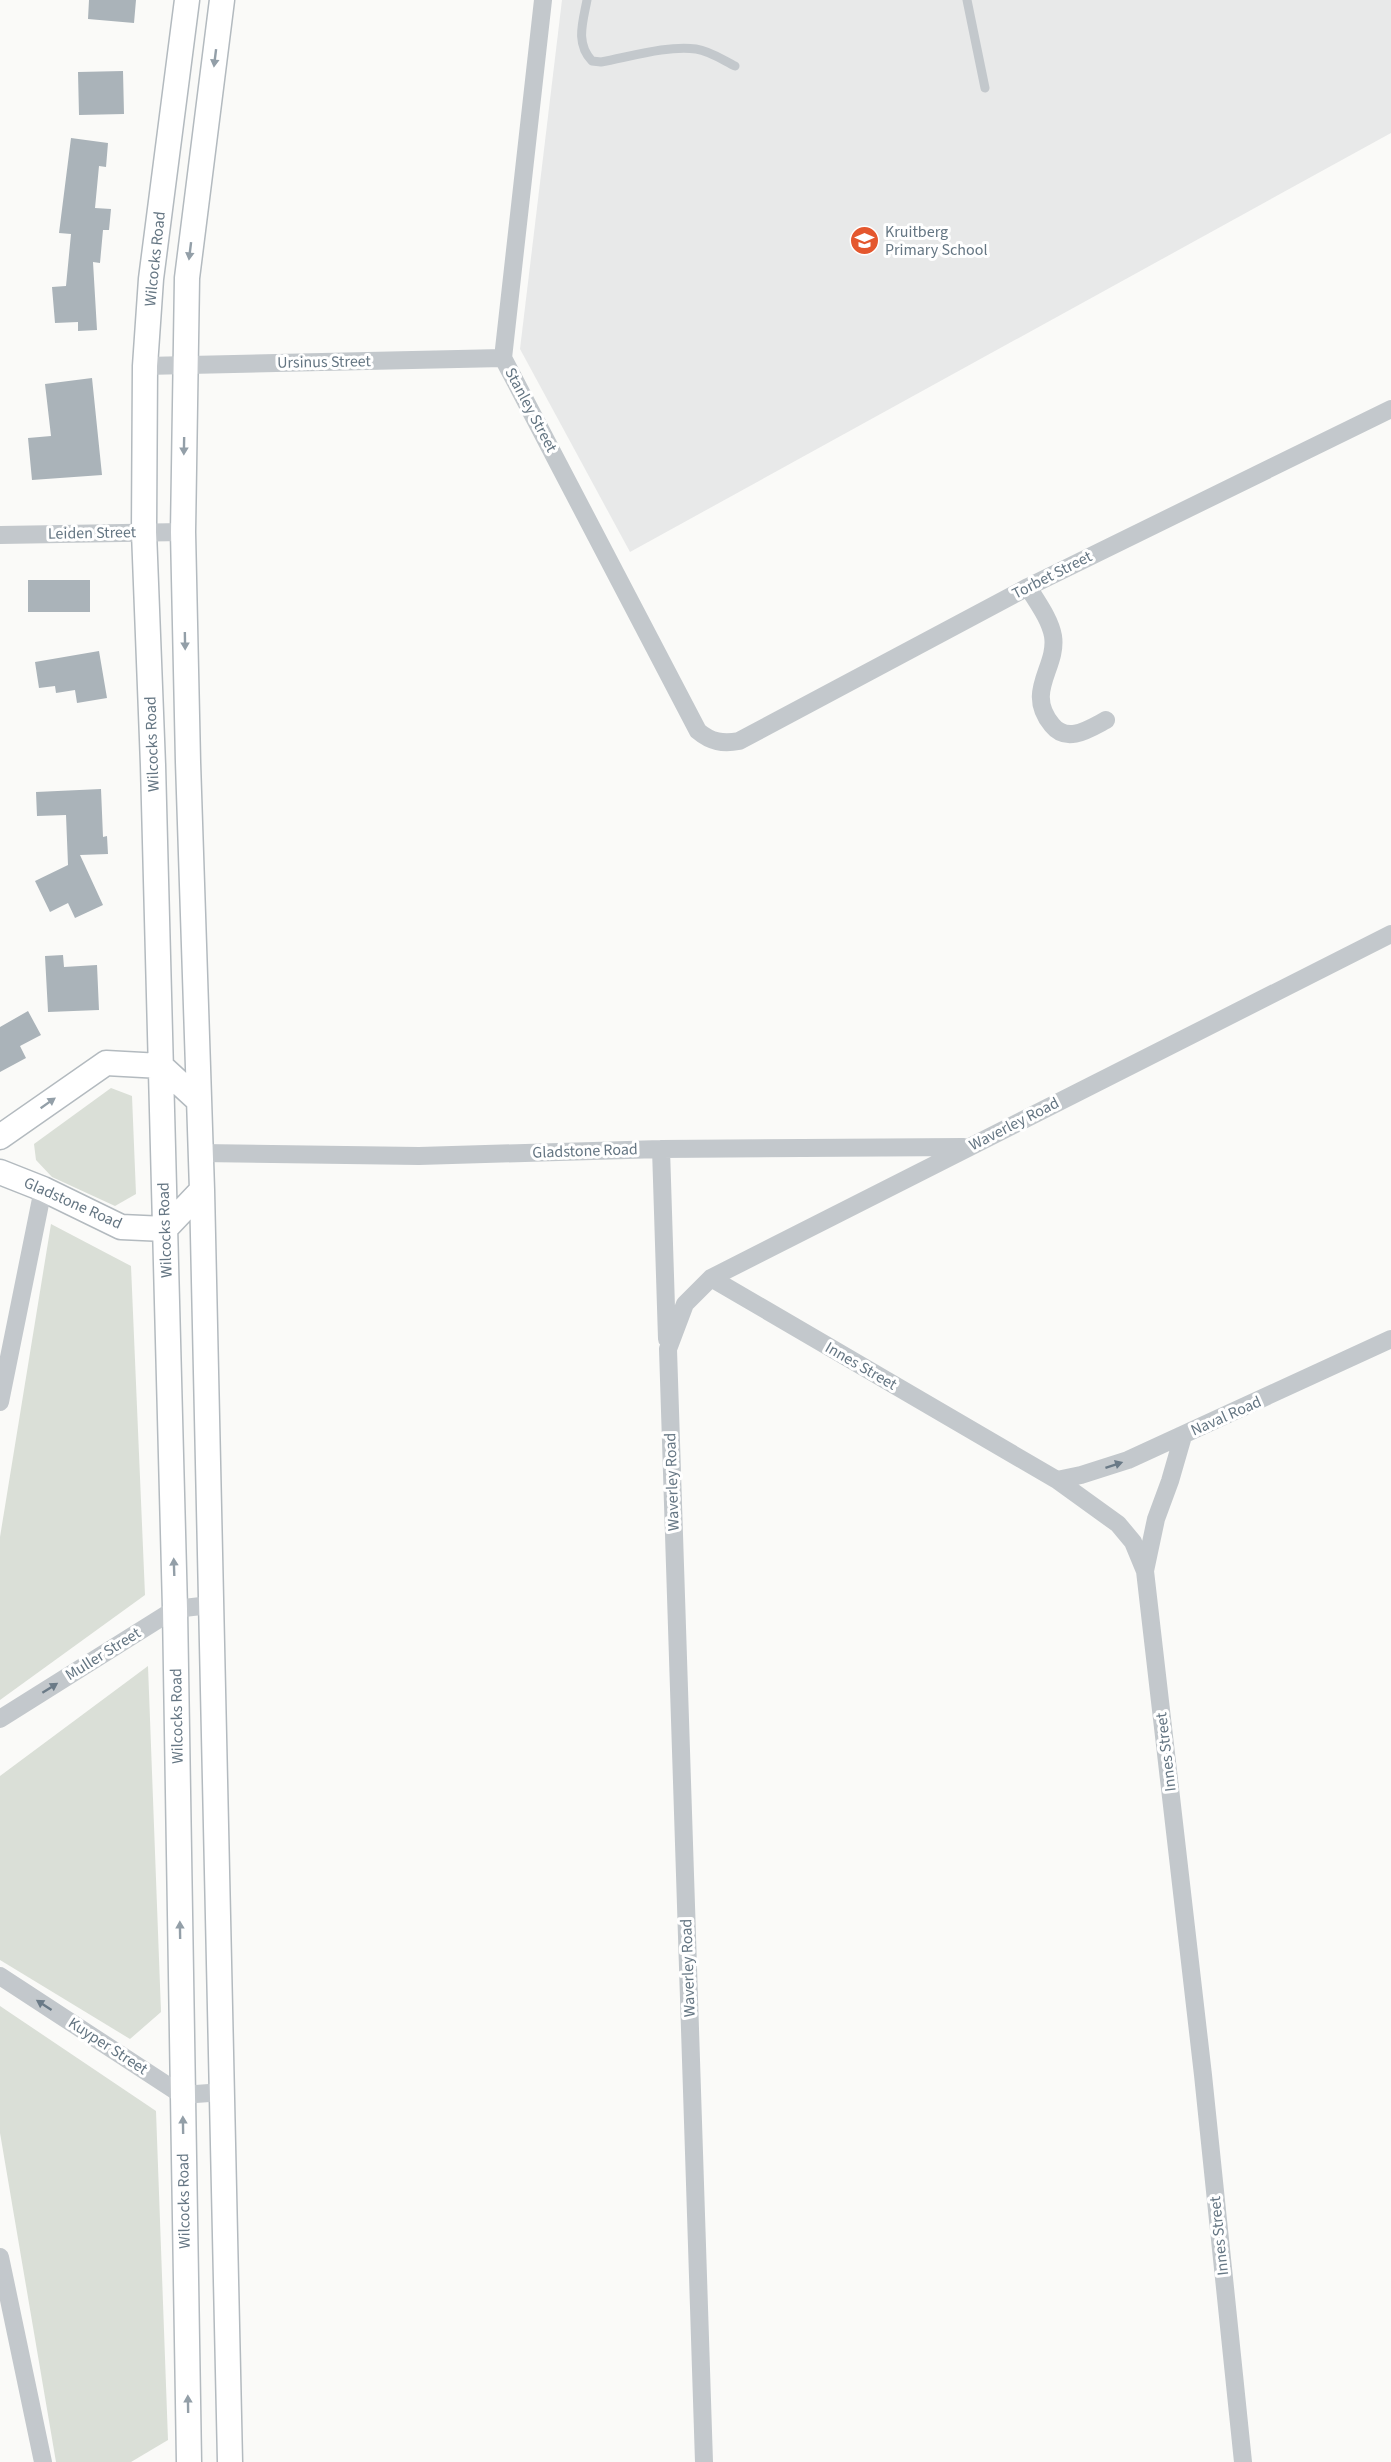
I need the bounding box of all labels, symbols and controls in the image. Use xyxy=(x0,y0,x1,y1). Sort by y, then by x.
one-way arrow xyxy=(210,49,219,68)
street label: Wilcocks Road xyxy=(139,210,171,308)
place label: Kruitberg Primary School xyxy=(885,221,987,261)
school or university icon: Kruitberg Primary School xyxy=(848,225,880,257)
one-way arrow xyxy=(186,242,195,261)
street label: Ursinus Street xyxy=(277,350,372,374)
street label: Stanley Street xyxy=(499,364,563,457)
one-way arrow xyxy=(179,437,189,456)
street label: Leiden Street xyxy=(48,521,137,545)
street label: Torbet Street xyxy=(1008,545,1096,605)
one-way arrow xyxy=(181,632,190,651)
street label: Wilcocks Road xyxy=(139,696,165,792)
street label: Waverley Road xyxy=(965,1092,1063,1156)
one-way arrow xyxy=(40,1098,56,1109)
street label: Gladstone Road xyxy=(532,1138,638,1164)
street label: Gladstone Road xyxy=(20,1172,126,1234)
street label: Wilcocks Road xyxy=(152,1182,178,1278)
street label: Innes Street xyxy=(821,1337,901,1396)
street label: Naval Road xyxy=(1187,1391,1265,1441)
street label: Waverley Road xyxy=(659,1432,685,1532)
one-way arrow xyxy=(1105,1459,1123,1469)
one-way arrow xyxy=(169,1557,179,1576)
street label: Muller Street xyxy=(61,1622,145,1686)
street label: Wilcocks Road xyxy=(165,1668,189,1764)
one-way arrow xyxy=(41,1682,58,1693)
street label: Innes Street xyxy=(1150,1711,1182,1793)
street label: Waverley Road xyxy=(675,1918,701,2018)
one-way arrow xyxy=(175,1920,185,1939)
one-way arrow xyxy=(36,2000,52,2011)
street label: Kuyper Street xyxy=(64,2012,153,2080)
one-way arrow xyxy=(178,2115,188,2134)
street label: Wilcocks Road xyxy=(172,2153,196,2249)
street label: Innes Street xyxy=(1204,2195,1234,2277)
one-way arrow xyxy=(183,2394,193,2413)

